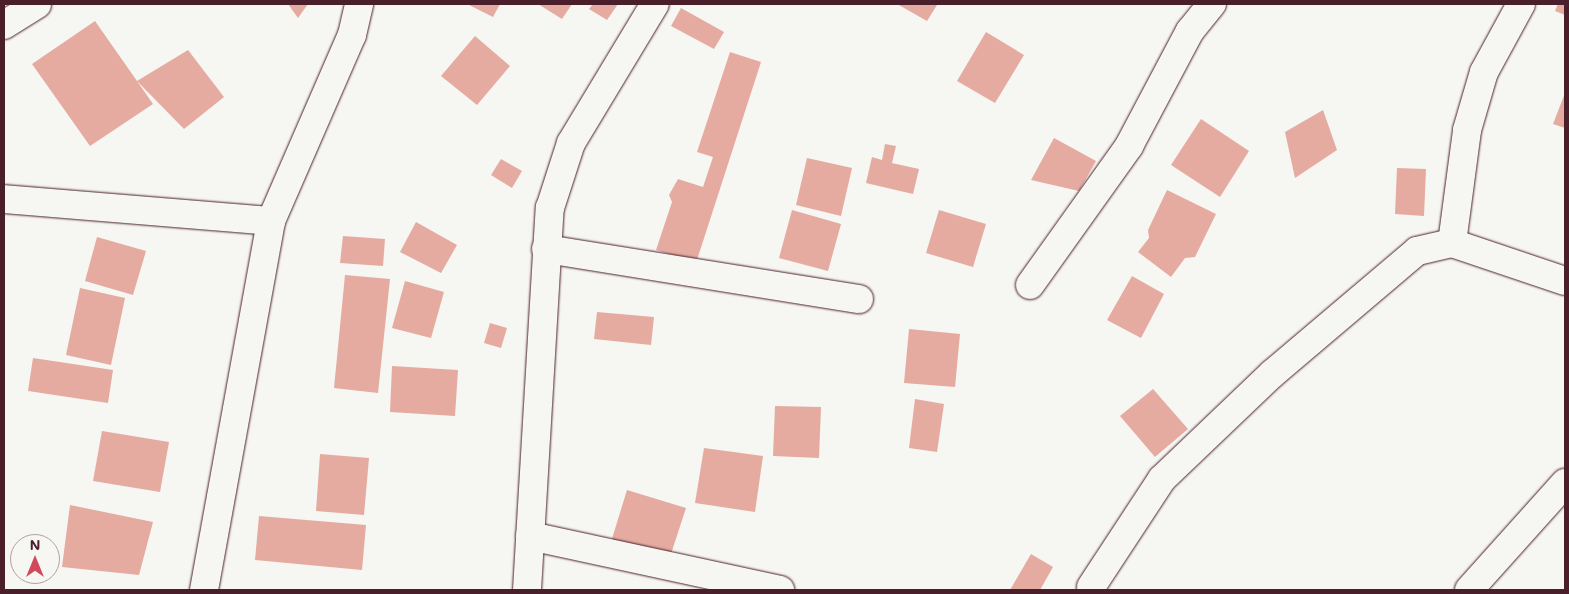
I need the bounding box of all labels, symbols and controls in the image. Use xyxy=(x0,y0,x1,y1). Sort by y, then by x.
north arrow xyxy=(10,534,60,584)
text: N xyxy=(30,535,40,554)

